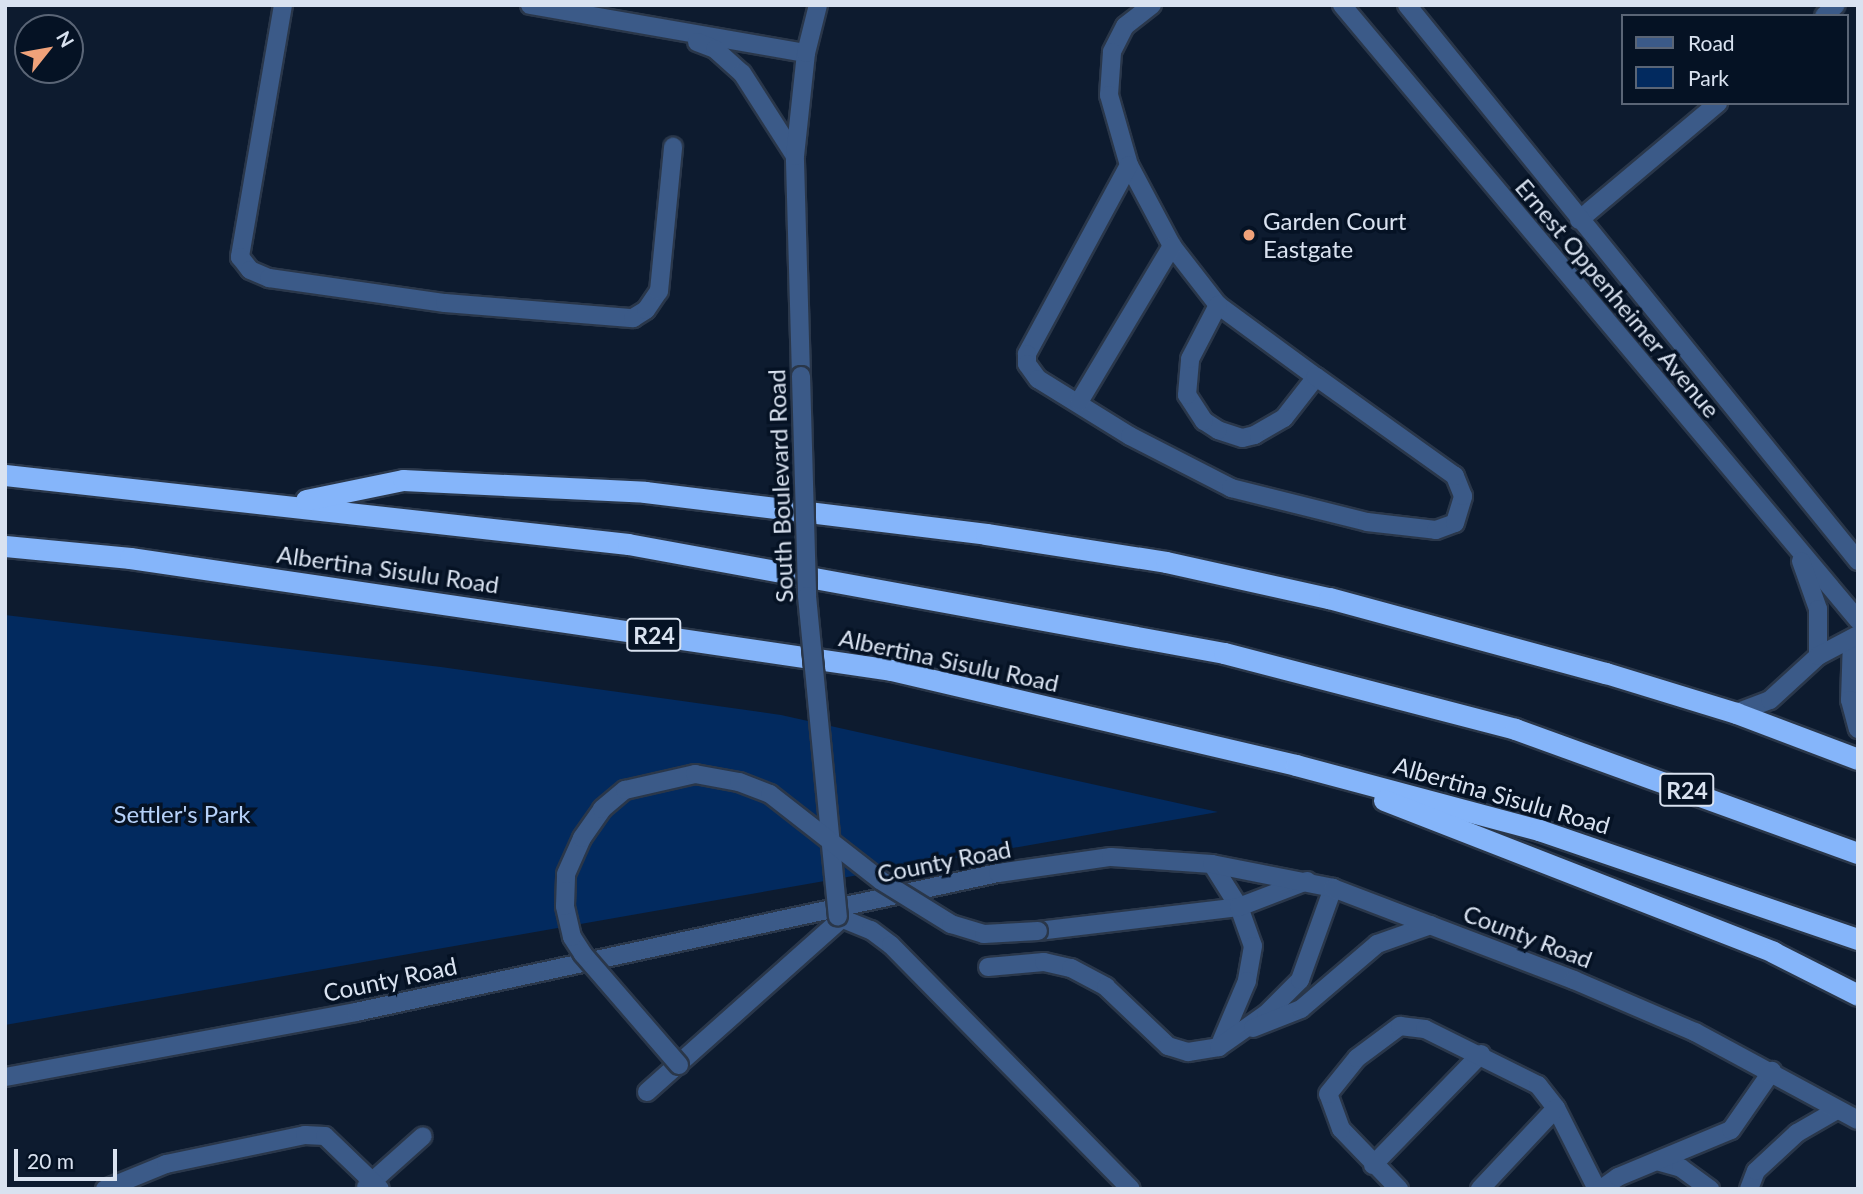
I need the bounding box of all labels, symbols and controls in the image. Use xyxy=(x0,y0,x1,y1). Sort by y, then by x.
north arrow xyxy=(14,14,84,84)
legend xyxy=(1622,14,1849,105)
text: N xyxy=(52,27,79,51)
text: Road xyxy=(1688,30,1735,55)
text: Park xyxy=(1688,65,1729,90)
street label: Ernest Oppenheimer Avenue xyxy=(1509,172,1727,424)
place label: Garden Court Eastgate xyxy=(1263,207,1406,263)
marker: Garden Court Eastgate xyxy=(1241,227,1257,243)
street label: South Boulevard Road xyxy=(762,369,798,603)
street label: Albertina Sisulu Road xyxy=(275,539,501,599)
road number: R24 xyxy=(626,615,682,654)
street label: Albertina Sisulu Road xyxy=(837,623,1061,697)
street label: Albertina Sisulu Road xyxy=(1390,750,1614,840)
road number: R24 xyxy=(1659,770,1715,810)
park label: Settler's Park xyxy=(113,800,251,828)
street label: County Road xyxy=(874,834,1014,888)
street label: County Road xyxy=(1459,898,1597,974)
street label: County Road xyxy=(320,951,460,1007)
scale bar xyxy=(18,1134,121,1178)
text: 20 m xyxy=(27,1148,74,1173)

